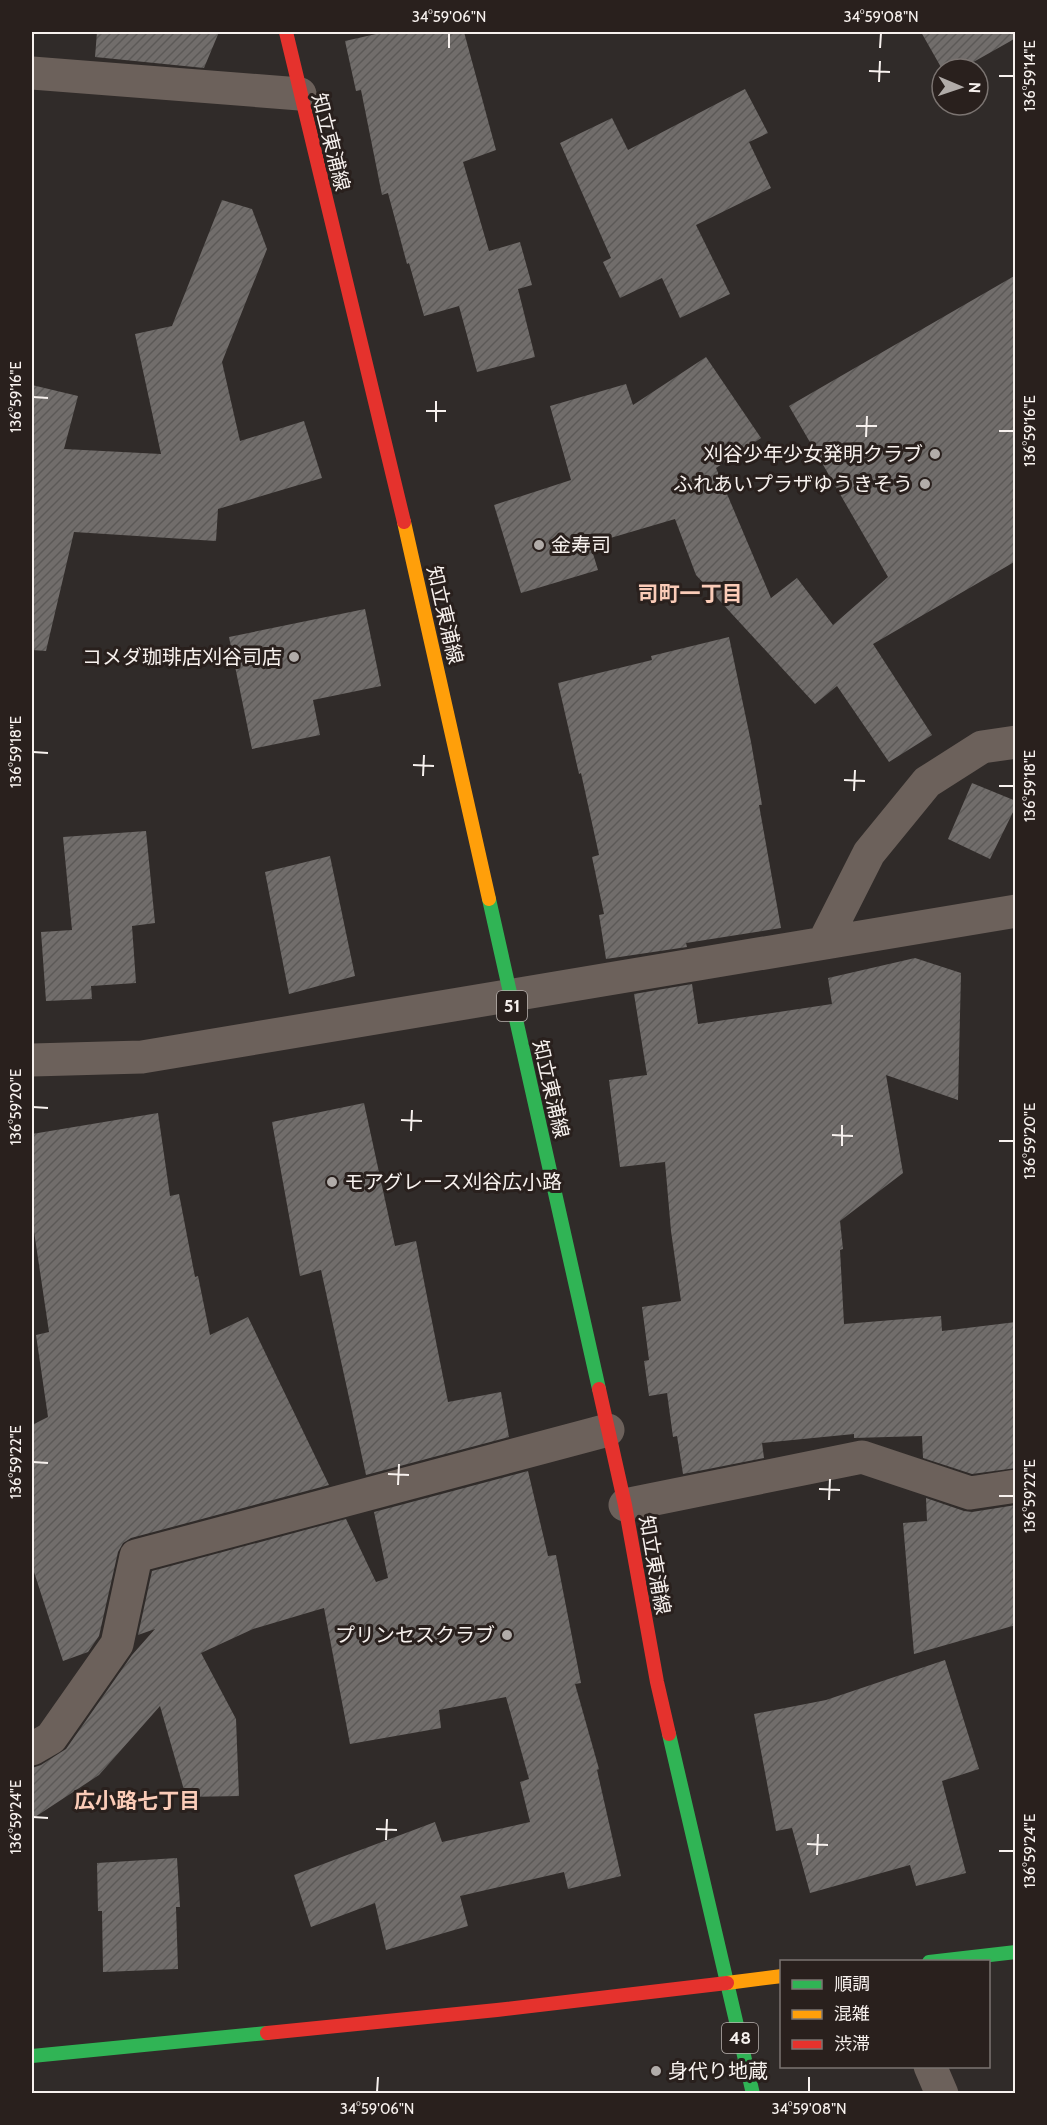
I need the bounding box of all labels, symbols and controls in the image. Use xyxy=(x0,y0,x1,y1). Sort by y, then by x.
text: 34°59'06"N xyxy=(412,8,486,26)
text: 34°59'08"N xyxy=(843,8,919,26)
text: 136°59'14"E xyxy=(1021,40,1039,112)
north arrow xyxy=(930,57,990,117)
text: N xyxy=(965,82,984,93)
street label: 知立東浦線 xyxy=(307,91,355,193)
text: 136°59'16"E xyxy=(7,361,25,433)
text: 136°59'16"E xyxy=(1021,395,1039,467)
place label: 刈谷少年少女発明クラブ xyxy=(703,442,923,466)
marker: 刈谷少年少女発明クラブ xyxy=(928,447,942,461)
place label: ふれあいプラザゆうきそう xyxy=(673,472,913,496)
marker: ふれあいプラザゆうきそう xyxy=(918,477,932,491)
place label: 金寿司 xyxy=(551,533,611,557)
marker: 金寿司 xyxy=(532,538,546,552)
street label: 知立東浦線 xyxy=(422,564,468,666)
district label: 司町一丁目 xyxy=(638,581,743,606)
place label: コメダ珈琲店刈谷司店 xyxy=(82,645,282,669)
marker: コメダ珈琲店刈谷司店 xyxy=(287,650,301,664)
text: 136°59'18"E xyxy=(7,716,25,788)
text: 136°59'18"E xyxy=(1021,750,1039,822)
road number: 51 xyxy=(497,991,527,1021)
street label: 知立東浦線 xyxy=(528,1038,574,1140)
text: 136°59'20"E xyxy=(7,1069,25,1145)
text: 136°59'20"E xyxy=(1021,1103,1039,1179)
place label: モアグレース刈谷広小路 xyxy=(344,1170,562,1194)
marker: モアグレース刈谷広小路 xyxy=(325,1175,339,1189)
text: 136°59'22"E xyxy=(7,1425,25,1499)
text: 136°59'22"E xyxy=(1021,1459,1039,1533)
street label: 知立東浦線 xyxy=(634,1514,676,1616)
place label: プリンセスクラブ xyxy=(335,1623,495,1647)
marker: プリンセスクラブ xyxy=(500,1628,514,1642)
text: 136°59'24"E xyxy=(7,1780,25,1854)
district label: 広小路七丁目 xyxy=(74,1788,200,1813)
text: 136°59'24"E xyxy=(1021,1814,1039,1888)
legend xyxy=(780,1960,990,2068)
text: 順調 xyxy=(834,1973,870,1995)
text: 混雑 xyxy=(834,2003,870,2025)
road number: 48 xyxy=(722,2023,758,2053)
text: 渋滞 xyxy=(834,2033,870,2055)
place label: 身代り地蔵 xyxy=(668,2059,768,2083)
marker: 身代り地蔵 xyxy=(649,2064,663,2078)
text: 34°59'06"N xyxy=(340,2100,414,2118)
text: 34°59'08"N xyxy=(771,2100,847,2118)

